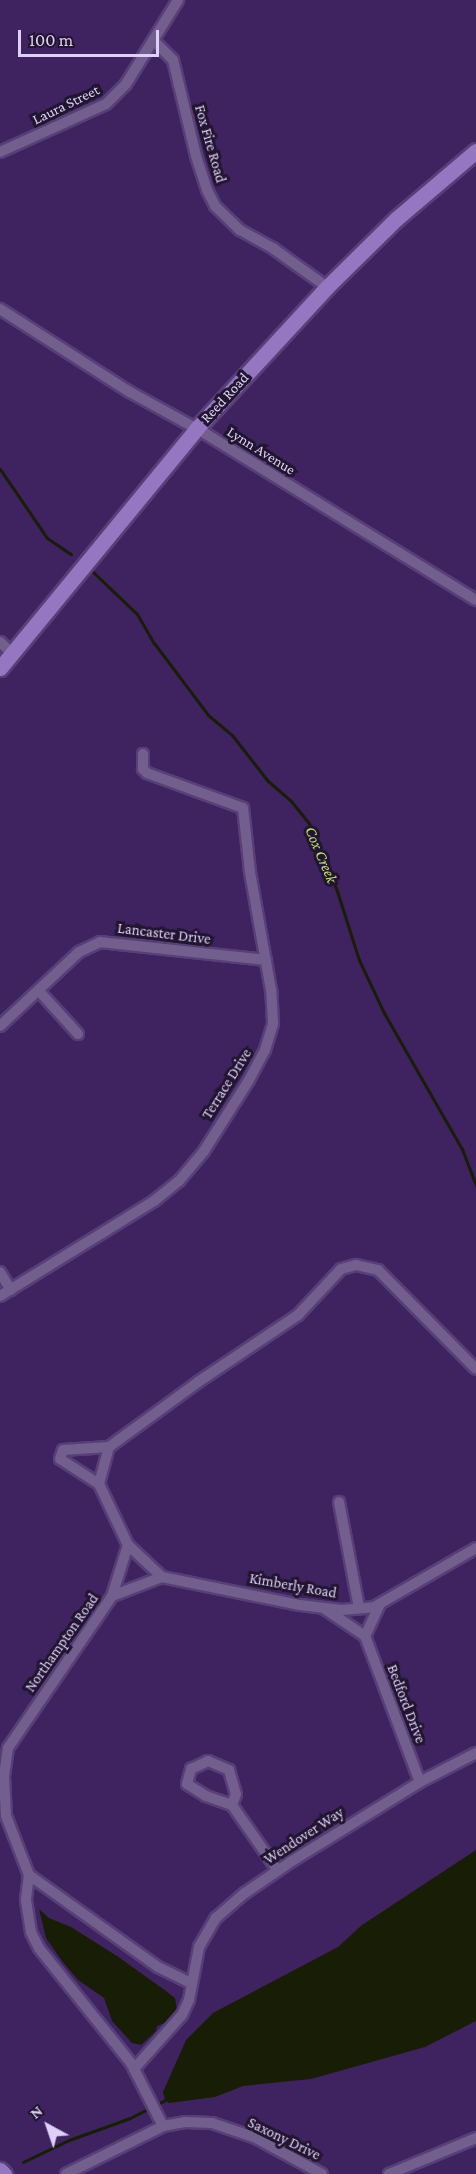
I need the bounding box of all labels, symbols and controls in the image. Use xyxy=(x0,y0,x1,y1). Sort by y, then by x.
scale bar xyxy=(21,18,162,56)
text: 100 m xyxy=(29,30,73,50)
street label: Laura Street xyxy=(30,81,102,129)
street label: Fox Fire Road xyxy=(190,103,230,185)
street label: Reed Road xyxy=(197,369,253,427)
street label: Lynn Avenue xyxy=(224,423,298,479)
water label: Cox Creek xyxy=(300,824,342,886)
street label: Lancaster Drive xyxy=(116,919,212,949)
street label: Terrace Drive xyxy=(198,1045,256,1123)
street label: Kimberly Road xyxy=(248,1569,338,1603)
street label: Northampton Road xyxy=(21,1590,103,1696)
street label: Bedford Drive xyxy=(383,1662,429,1746)
street label: Wendover Way xyxy=(261,1804,347,1868)
north arrow xyxy=(18,2096,78,2156)
text: N xyxy=(26,2102,46,2122)
street label: Saxony Drive xyxy=(245,2114,323,2164)

